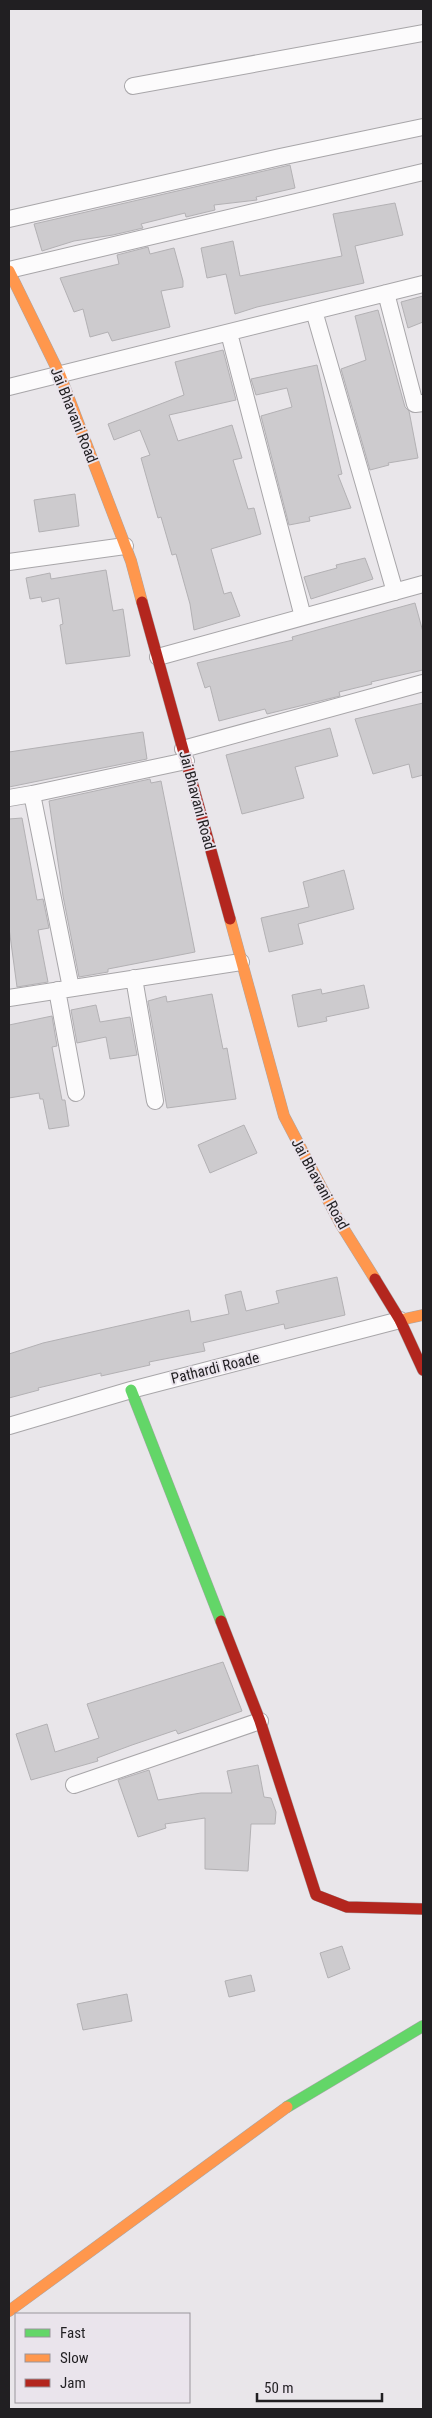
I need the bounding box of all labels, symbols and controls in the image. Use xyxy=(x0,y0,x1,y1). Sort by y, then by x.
street label: Jai Bhavani Road xyxy=(47,365,101,465)
street label: Jai Bhavani Road xyxy=(175,749,219,851)
street label: Jai Bhavani Road xyxy=(288,1135,352,1233)
street label: Pathardi Roade xyxy=(169,1348,261,1388)
legend xyxy=(15,2313,190,2403)
text: Fast xyxy=(60,2324,85,2342)
text: Slow xyxy=(60,2349,89,2367)
scale bar xyxy=(257,2370,382,2402)
text: Jam xyxy=(60,2374,86,2392)
text: 50 m xyxy=(264,2379,294,2397)

